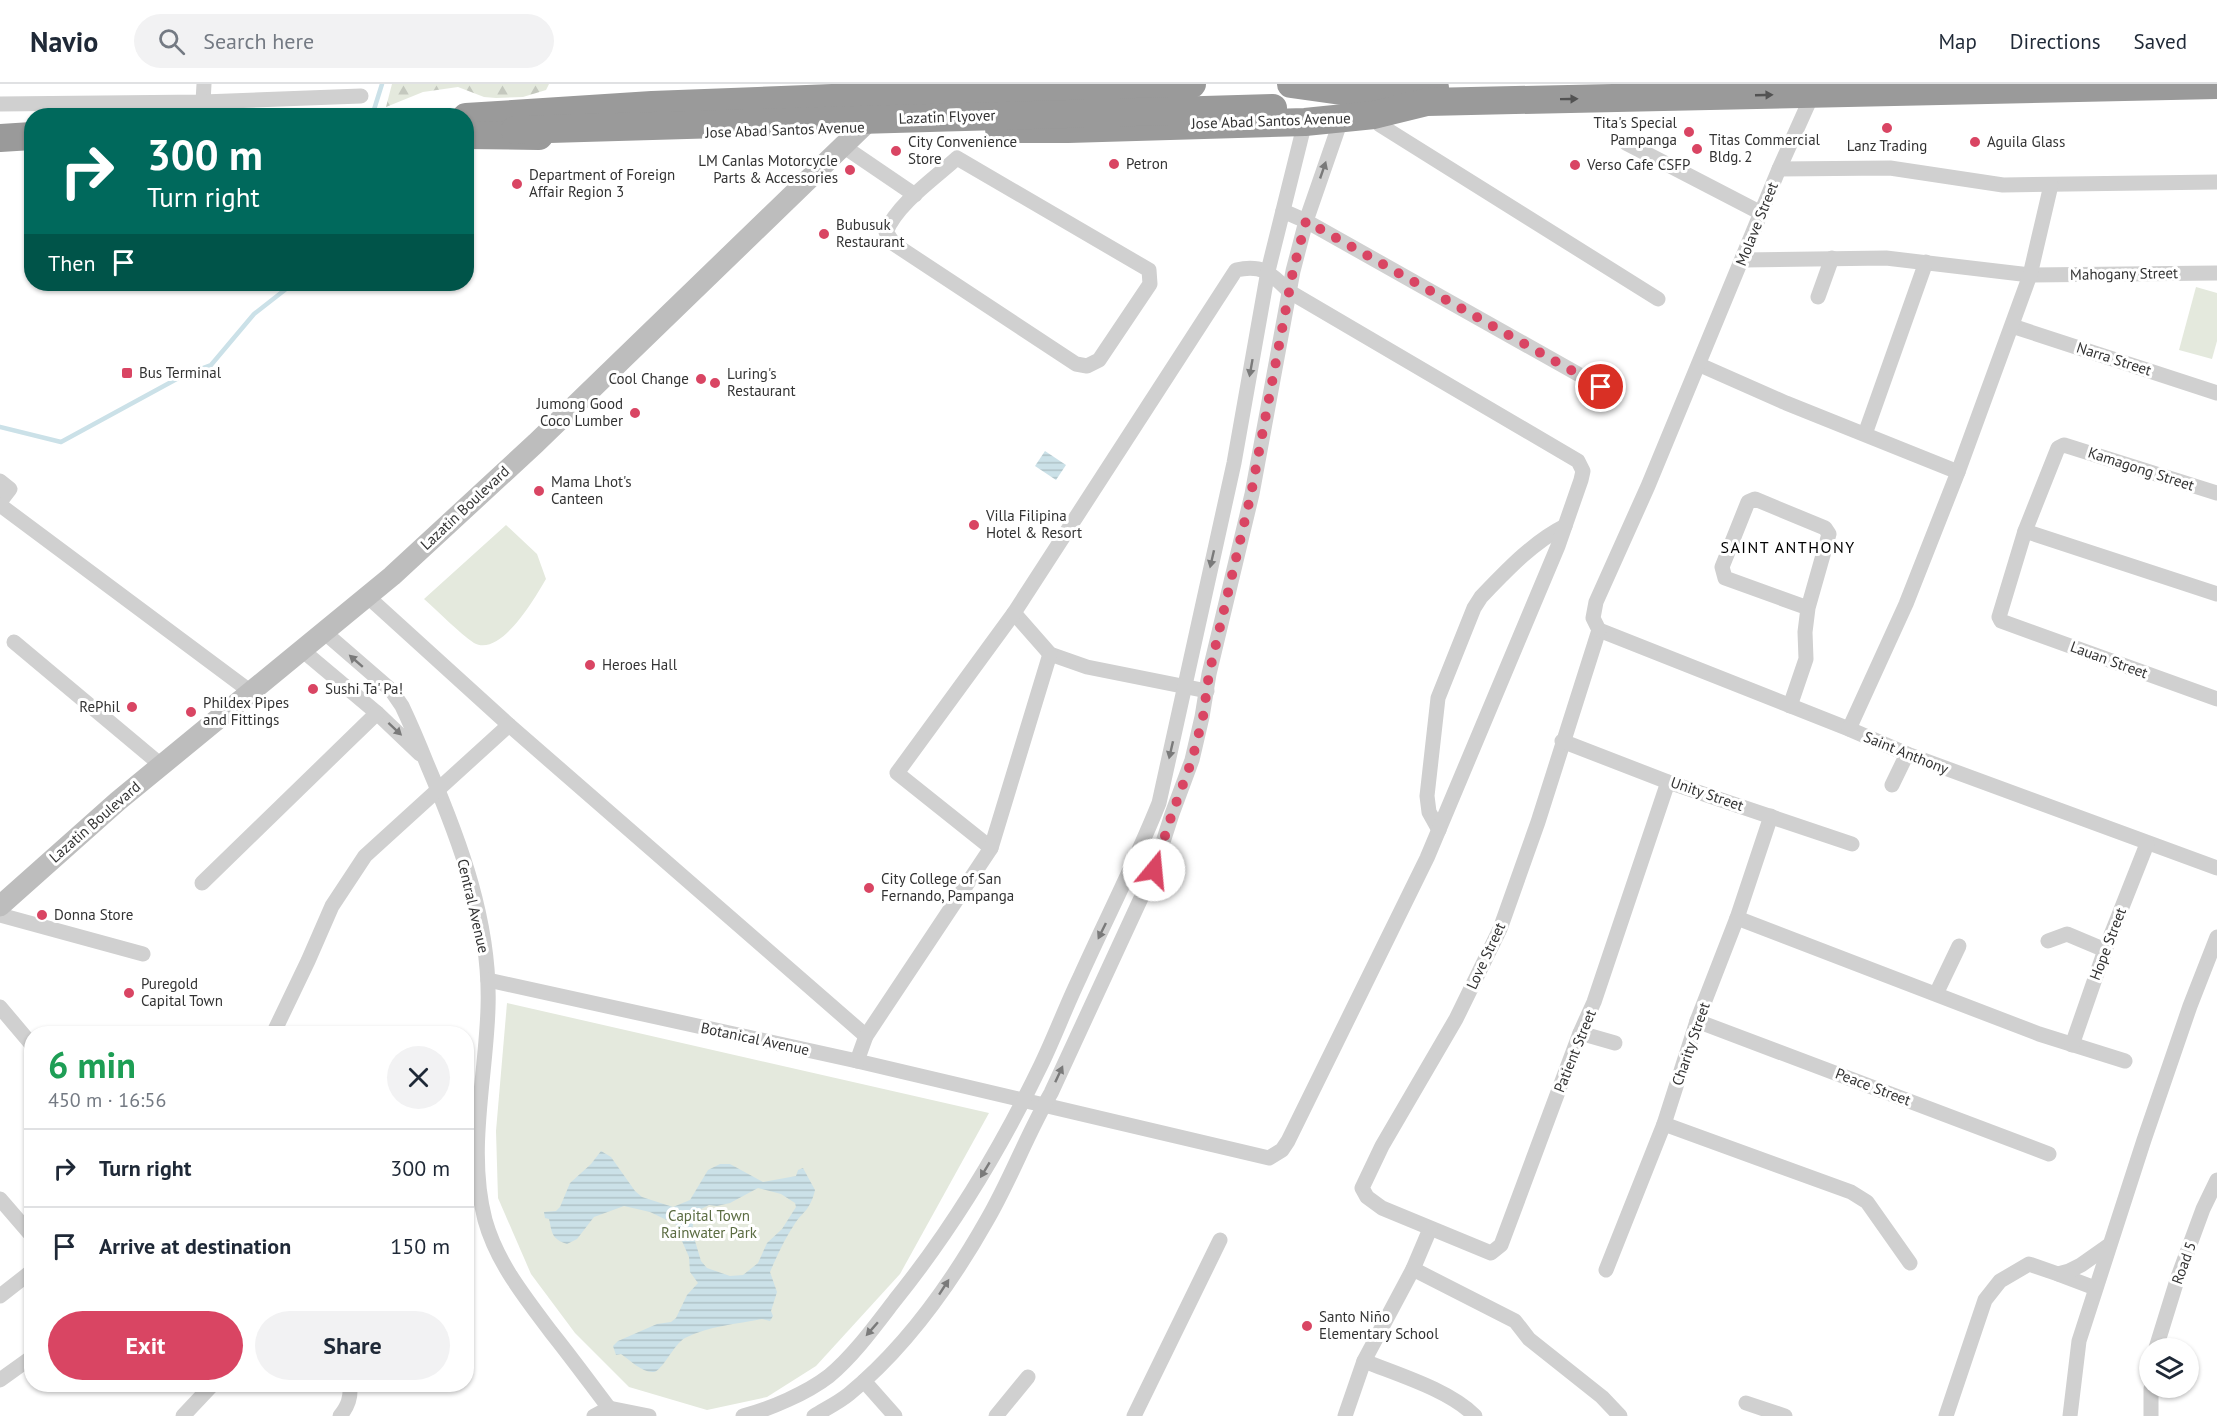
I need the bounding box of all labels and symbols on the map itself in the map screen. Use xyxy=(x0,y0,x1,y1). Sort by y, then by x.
one-way arrow xyxy=(1755,90,1774,100)
one-way arrow xyxy=(1560,95,1579,104)
street label: Lazatin Flyover xyxy=(898,105,996,128)
street label: Jose Abad Santos Avenue xyxy=(1190,108,1351,133)
place label: Tita's Special Pampanga xyxy=(1593,113,1678,149)
street label: Jose Abad Santos Avenue xyxy=(704,117,865,142)
marker: Lanz Trading xyxy=(1880,121,1894,135)
marker: Tita's Special Pampanga xyxy=(1682,125,1696,139)
place label: Titas Commercial Bldg. 2 xyxy=(1709,130,1821,166)
place label: City Convenience Store xyxy=(908,132,1017,168)
place label: Aguila Glass xyxy=(1987,132,2065,151)
marker: Aguila Glass xyxy=(1968,135,1982,149)
place label: Lanz Trading xyxy=(1847,136,1927,155)
marker: Titas Commercial Bldg. 2 xyxy=(1690,142,1704,156)
marker: City Convenience Store xyxy=(889,144,903,158)
place label: LM Canlas Motorcycle Parts & Accessories xyxy=(698,151,838,187)
place label: Petron xyxy=(1126,154,1168,173)
place label: Verso Cafe CSFP xyxy=(1586,155,1690,174)
marker: Petron xyxy=(1107,157,1121,171)
marker: Verso Cafe CSFP xyxy=(1568,158,1582,172)
one-way arrow xyxy=(1318,161,1328,179)
marker: LM Canlas Motorcycle Parts & Accessories xyxy=(843,163,857,177)
place label: Department of Foreign Affair Region 3 xyxy=(529,165,675,201)
marker: Department of Foreign Affair Region 3 xyxy=(510,177,524,191)
street label: Molave Street xyxy=(1731,179,1782,269)
place label: Bubusuk Restaurant xyxy=(836,215,905,251)
marker: Bubusuk Restaurant xyxy=(817,227,831,241)
street label: Mahogany Street xyxy=(2070,263,2178,284)
street label: Narra Street xyxy=(2074,338,2154,380)
one-way arrow xyxy=(1247,359,1256,378)
pin xyxy=(1575,361,1626,412)
place label: Bus Terminal xyxy=(139,363,222,382)
place label: Luring's Restaurant xyxy=(727,364,796,400)
marker: Bus Terminal xyxy=(120,366,134,380)
place label: Cool Change xyxy=(608,369,689,388)
marker: Cool Change xyxy=(694,372,708,386)
marker: Luring's Restaurant xyxy=(708,376,722,390)
place label: Jumong Good Coco Lumber xyxy=(536,394,623,430)
marker: Jumong Good Coco Lumber xyxy=(628,406,642,420)
street label: Kamagong Street xyxy=(2086,442,2197,495)
street label: Lazatin Boulevard xyxy=(416,462,513,554)
place label: Mama Lhot's Canteen xyxy=(551,472,632,508)
marker: Mama Lhot's Canteen xyxy=(532,484,546,498)
place label: Villa Filipina Hotel & Resort xyxy=(985,506,1082,542)
marker: Villa Filipina Hotel & Resort xyxy=(967,518,981,532)
district label: SAINT ANTHONY xyxy=(1720,537,1856,557)
one-way arrow xyxy=(1207,550,1217,568)
street label: Lauan Street xyxy=(2068,637,2150,682)
one-way arrow xyxy=(349,655,364,668)
place label: Heroes Hall xyxy=(602,655,678,674)
marker: Heroes Hall xyxy=(583,658,597,672)
place label: Sushi Ta' Pa! xyxy=(325,679,403,698)
marker: Sushi Ta' Pa! xyxy=(306,682,320,696)
place label: Phildex Pipes and Fittings xyxy=(203,693,289,729)
place label: RePhil xyxy=(79,697,121,716)
marker: RePhil xyxy=(125,700,139,714)
marker: Phildex Pipes and Fittings xyxy=(184,705,198,719)
one-way arrow xyxy=(387,721,401,735)
street label: Saint Anthony xyxy=(1861,727,1951,778)
one-way arrow xyxy=(1166,740,1175,759)
street label: Unity Street xyxy=(1668,772,1746,815)
street label: Lazatin Boulevard xyxy=(45,777,144,866)
position arrow xyxy=(1122,838,1186,902)
street label: Central Avenue xyxy=(453,857,494,955)
place label: City College of San Fernando, Pampanga xyxy=(881,869,1014,905)
marker: City College of San Fernando, Pampanga xyxy=(862,881,876,895)
place label: Donna Store xyxy=(54,905,133,924)
street label: Hope Street xyxy=(2085,905,2130,983)
marker: Donna Store xyxy=(35,908,49,922)
street label: Love Street xyxy=(1462,919,1509,992)
one-way arrow xyxy=(1097,922,1106,939)
place label: Puregold Capital Town xyxy=(141,974,223,1010)
marker: Puregold Capital Town xyxy=(122,986,136,1000)
street label: Charity Street xyxy=(1667,1000,1714,1088)
street label: Patient Street xyxy=(1549,1007,1600,1095)
street label: Botanical Avenue xyxy=(699,1018,811,1059)
street label: Peace Street xyxy=(1833,1063,1914,1110)
one-way arrow xyxy=(1055,1066,1064,1083)
one-way arrow xyxy=(979,1162,990,1178)
park label: Capital Town Rainwater Park xyxy=(661,1206,758,1242)
street label: Road 5 xyxy=(2167,1239,2200,1287)
one-way arrow xyxy=(938,1279,949,1296)
place label: Santo Niño Elementary School xyxy=(1319,1307,1439,1343)
marker: Santo Niño Elementary School xyxy=(1300,1319,1314,1333)
one-way arrow xyxy=(866,1321,879,1336)

